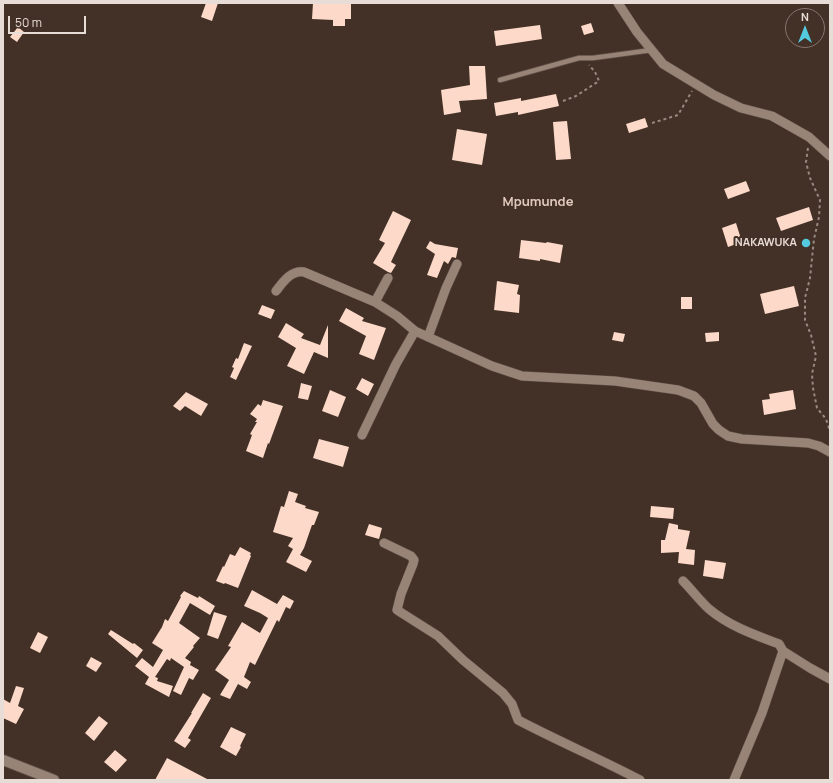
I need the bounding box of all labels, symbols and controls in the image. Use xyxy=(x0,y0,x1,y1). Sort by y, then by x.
scale bar xyxy=(10,8,88,34)
north arrow xyxy=(785,8,825,48)
text: N xyxy=(801,9,809,24)
text: 50 m xyxy=(15,14,42,31)
district label: Mpumunde xyxy=(503,194,573,210)
place label: NAKAWUKA xyxy=(735,236,797,250)
marker: NAKAWUKA xyxy=(800,237,812,249)

